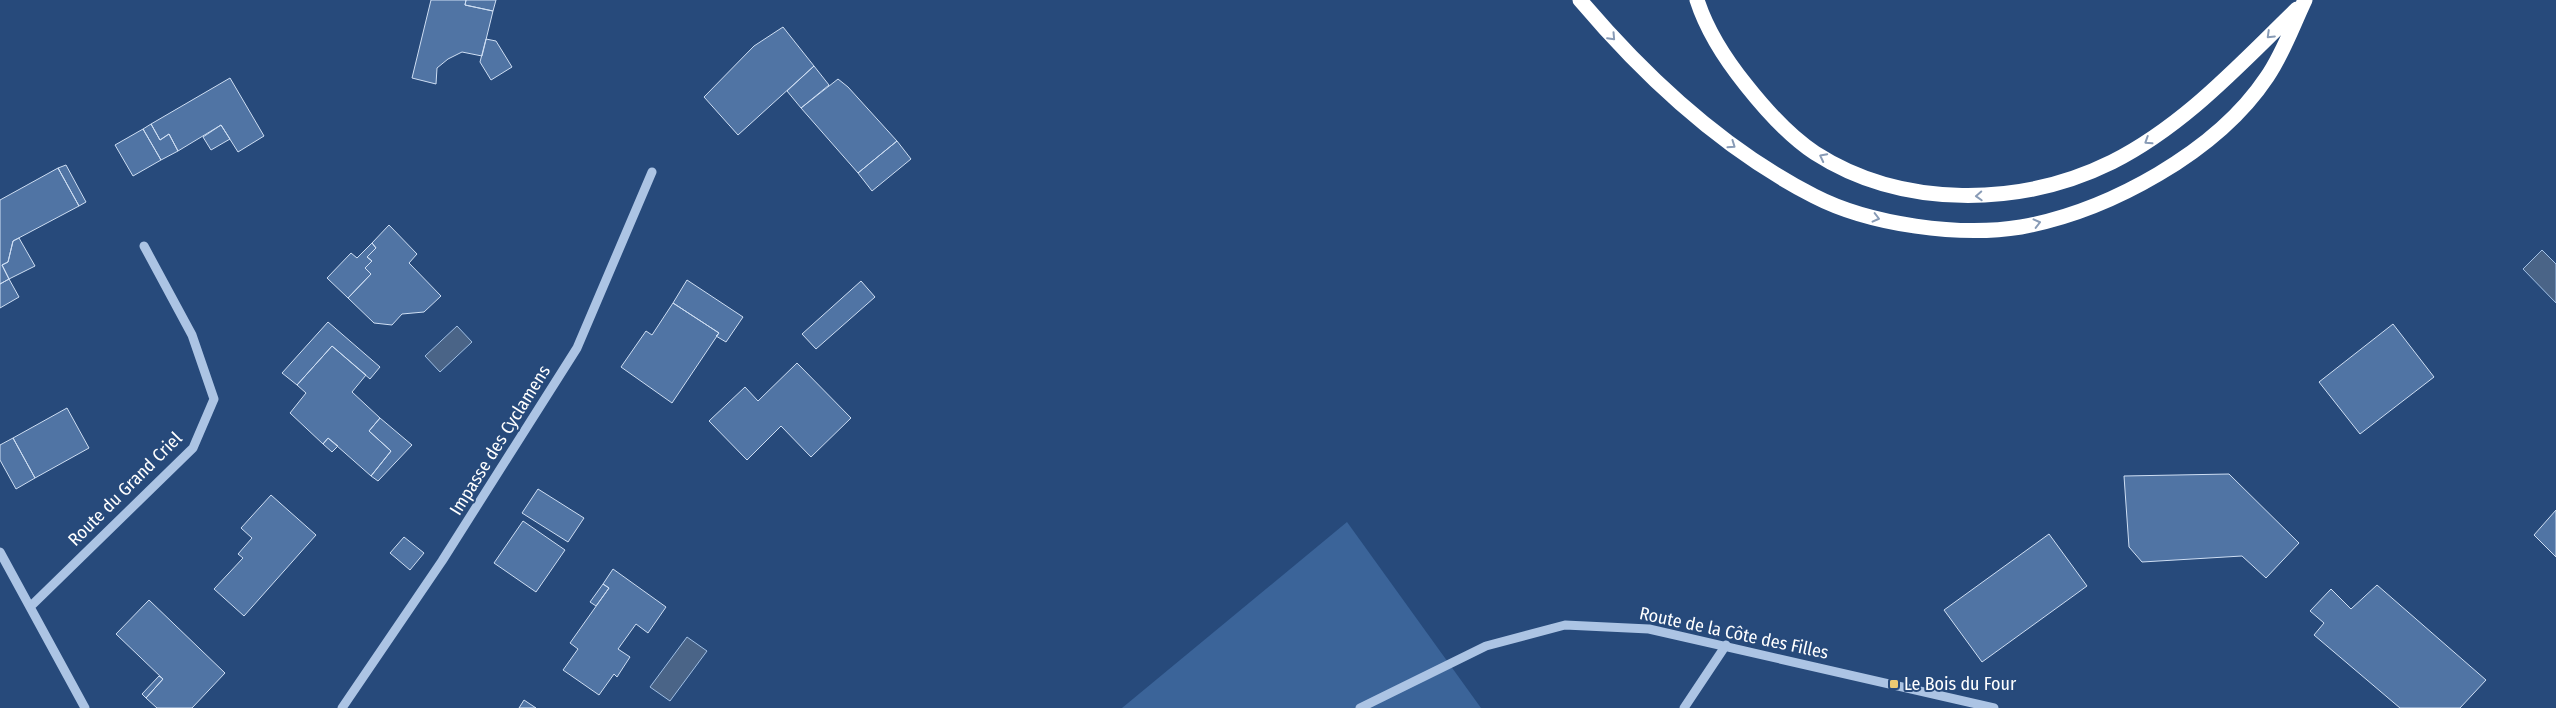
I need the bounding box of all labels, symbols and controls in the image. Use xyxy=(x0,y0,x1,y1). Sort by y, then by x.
one-way arrow xyxy=(2266,29,2275,38)
one-way arrow xyxy=(1606,31,1615,40)
one-way arrow xyxy=(2144,135,2153,144)
one-way arrow xyxy=(1727,139,1736,148)
one-way arrow xyxy=(1819,153,1828,163)
one-way arrow xyxy=(1974,190,1982,201)
one-way arrow xyxy=(1872,212,1881,223)
one-way arrow xyxy=(2033,218,2042,229)
street label: Impasse des Cyclamens xyxy=(445,361,555,519)
street label: Route du Grand Criel xyxy=(63,427,187,551)
street label: Route de la Côte des Filles xyxy=(1637,602,1831,664)
place label: Le Bois du Four xyxy=(1904,673,2017,695)
marker: Le Bois du Four xyxy=(1888,678,1900,690)

